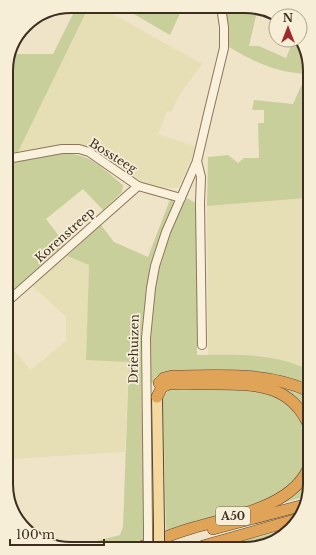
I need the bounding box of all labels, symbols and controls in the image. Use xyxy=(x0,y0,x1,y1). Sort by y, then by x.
north arrow xyxy=(268,8,308,48)
text: N xyxy=(283,11,294,25)
street label: Bossteeg xyxy=(87,135,141,177)
street label: Korenstreep xyxy=(32,204,98,265)
street label: Driehuizen xyxy=(125,314,142,384)
road number: A50 xyxy=(216,507,250,525)
scale bar xyxy=(10,521,104,547)
text: 100 m xyxy=(16,527,55,542)

